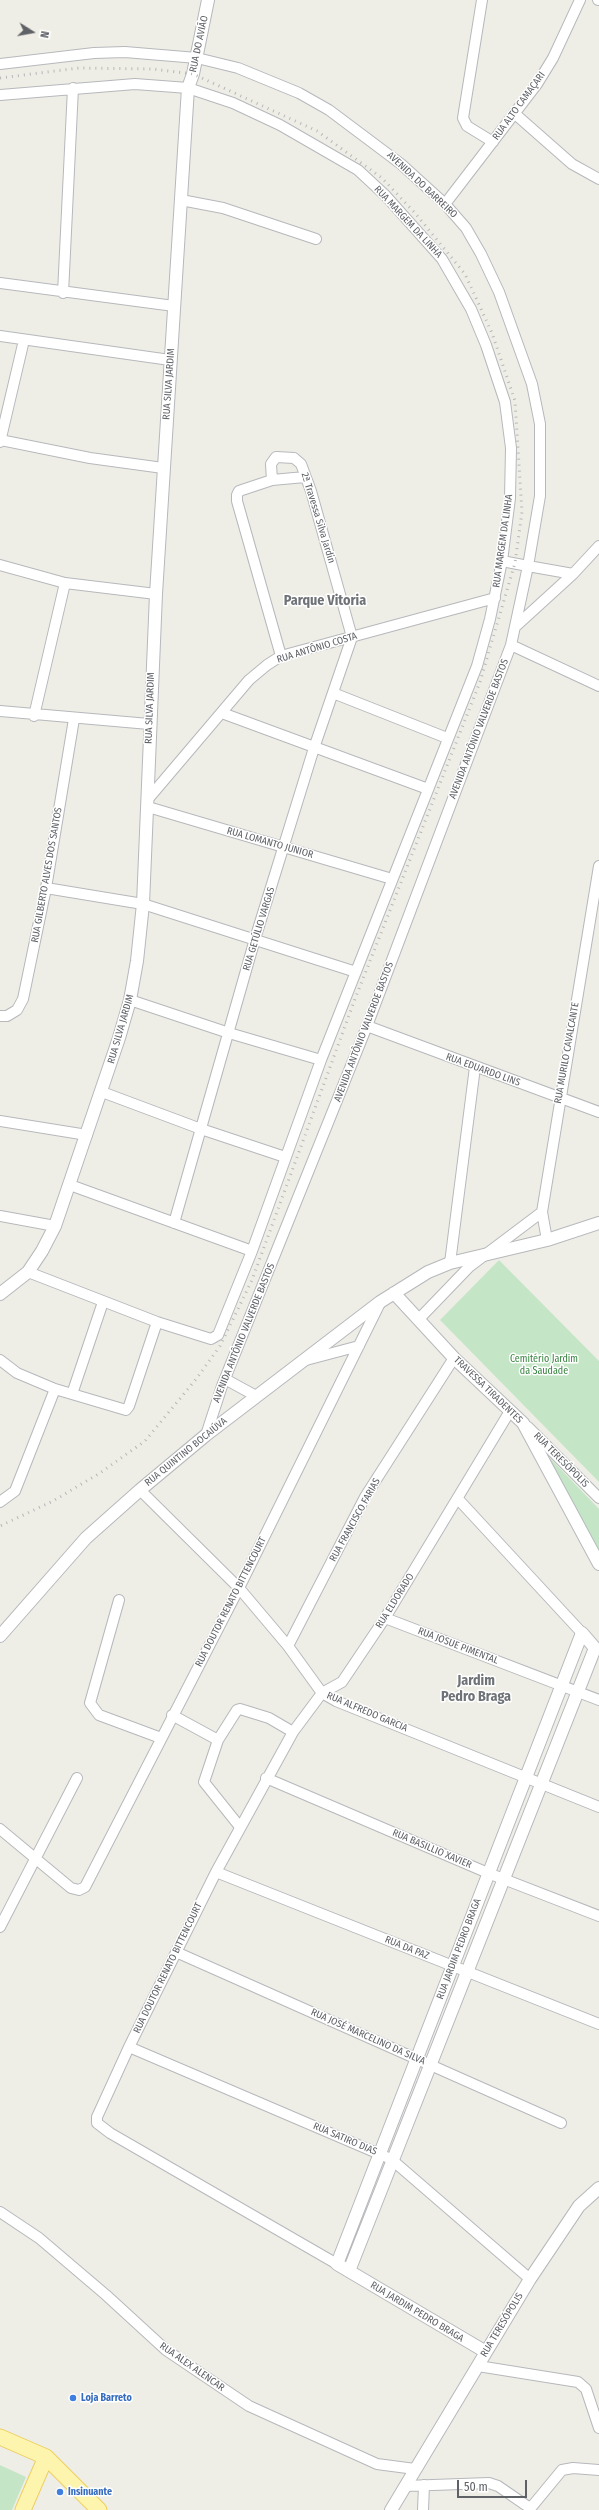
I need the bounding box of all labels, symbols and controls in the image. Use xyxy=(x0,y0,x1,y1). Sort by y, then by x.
north arrow xyxy=(12,12,52,52)
street label: RUA DO AVIÃO xyxy=(187,15,211,73)
text: N xyxy=(37,30,51,39)
street label: RUA ALTO CAMAÇARI xyxy=(490,69,548,143)
street label: AVENIDA DO BARREIRO xyxy=(384,149,460,221)
street label: RUA MARGEM DA LINHA xyxy=(372,183,444,261)
street label: RUA SILVA JARDIM xyxy=(161,348,177,420)
street label: 2ª Travessa Silva Jardin xyxy=(299,471,337,565)
street label: RUA MARGEM DA LINHA xyxy=(491,494,515,588)
district label: Parque Vitoria xyxy=(284,593,366,609)
street label: RUA ANTÔNIO COSTA xyxy=(275,630,359,666)
street label: AVENIDA ANTÔNIO VALVERDE BASTOS xyxy=(447,657,511,801)
street label: RUA SILVA JARDIM xyxy=(143,672,157,744)
street label: RUA GILBERTO ALVES DOS SANTOS xyxy=(29,806,65,944)
street label: RUA LOMANTO JUNIOR xyxy=(225,825,315,861)
street label: RUA GETÚLIO VARGAS xyxy=(241,886,277,972)
street label: AVENIDA ANTÔNIO VALVERDE BASTOS xyxy=(332,960,396,1104)
street label: RUA SILVA JARDIM xyxy=(105,993,137,1065)
street label: RUA MURILO CAVALCANTE xyxy=(552,1001,582,1105)
street label: RUA EDUARDO LINS xyxy=(444,1051,522,1089)
street label: AVENIDA ANTÔNIO VALVERDE BASTOS xyxy=(211,1262,277,1404)
park label: Cemitério Jardim da Saudade xyxy=(510,1353,578,1376)
street label: TRAVESSA TIRADENTES xyxy=(451,1354,525,1426)
street label: RUA QUINTINO BOCAIÚVA xyxy=(142,1415,230,1489)
street label: RUA TERESÓPOLIS xyxy=(531,1430,591,1490)
street label: RUA FRANCISCO FARIAS xyxy=(327,1476,383,1564)
street label: RUA DOUTOR RENATO BITTENCOURT xyxy=(193,1535,269,1669)
street label: RUA ELDORADO xyxy=(373,1571,417,1631)
street label: RUA JOSUE PIMENTAL xyxy=(416,1625,500,1667)
district label: Jardim Pedro Braga xyxy=(441,1673,511,1706)
street label: RUA ALFREDO GARCIA xyxy=(325,1690,409,1734)
street label: RUA BASILLIO XAVIER xyxy=(391,1827,473,1871)
street label: RUA JARDIM PEDRO BRAGA xyxy=(434,1897,484,2001)
street label: RUA DOUTOR RENATO BITTENCOURT xyxy=(131,1901,205,2035)
street label: RUA DA PAZ xyxy=(383,1934,431,1962)
street label: RUA JOSÉ MARCELINO DA SILVA xyxy=(309,2006,427,2068)
street label: RUA SATIRO DIAS xyxy=(311,2120,379,2158)
street label: RUA JARDIM PEDRO BRAGA xyxy=(368,2279,466,2345)
street label: RUA TERESÓPOLIS xyxy=(478,2291,526,2359)
street label: RUA ALEX ALENCAR xyxy=(157,2340,227,2394)
place label: Loja Barreto xyxy=(81,2392,132,2404)
marker: Loja Barreto xyxy=(68,2393,78,2403)
scale bar xyxy=(459,2472,529,2498)
text: 50 m xyxy=(464,2480,488,2494)
place label: Insinuante xyxy=(68,2486,112,2498)
marker: Insinuante xyxy=(55,2487,65,2497)

